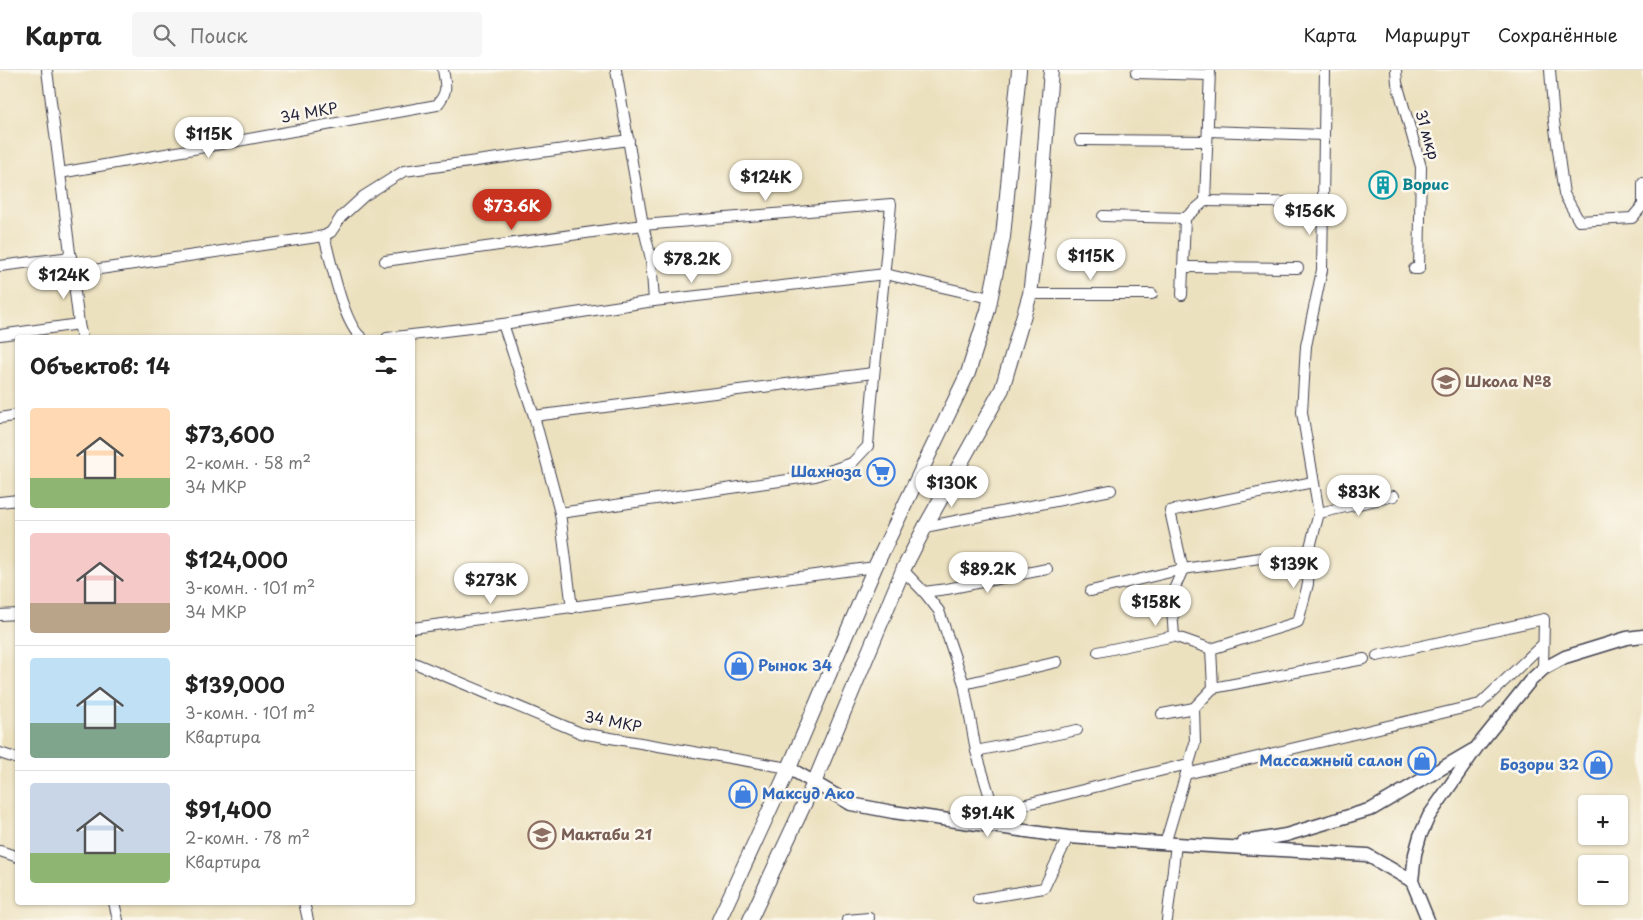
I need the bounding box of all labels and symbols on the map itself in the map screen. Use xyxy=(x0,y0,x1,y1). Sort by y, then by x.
street label: 34 МКР xyxy=(278,95,339,128)
street label: 31 мкр xyxy=(1410,107,1446,162)
pin: $115K xyxy=(174,116,244,159)
pin: $124K xyxy=(731,160,801,202)
building icon: Ворис xyxy=(1368,170,1398,200)
place label: Ворис xyxy=(1402,172,1449,195)
pin: $73.6K xyxy=(471,189,553,231)
pin: $156K xyxy=(1275,194,1345,236)
pin: $115K xyxy=(1056,238,1126,281)
pin: $78.2K xyxy=(651,242,733,284)
pin: $124K xyxy=(29,258,99,300)
school or university icon: Школа №8 xyxy=(1431,367,1461,397)
place label: Школа №8 xyxy=(1465,369,1552,392)
supermarket icon: Шахноза xyxy=(866,457,896,487)
place label: Шахноза xyxy=(791,459,862,482)
pin: $130K xyxy=(917,466,987,508)
pin: $83K xyxy=(1329,474,1389,517)
pin: $139K xyxy=(1259,546,1329,589)
pin: $89.2K xyxy=(947,552,1029,594)
pin: $273K xyxy=(456,562,526,605)
pin: $158K xyxy=(1121,584,1191,627)
shop icon: Рынок 34 xyxy=(724,651,754,681)
place label: Рынок 34 xyxy=(758,653,832,676)
street label: 34 МКР xyxy=(583,704,644,737)
shop icon: Массажный салон xyxy=(1407,746,1437,776)
place label: Массажный салон xyxy=(1259,748,1403,771)
shop icon: Бозори 32 xyxy=(1583,750,1613,780)
place label: Бозори 32 xyxy=(1500,752,1579,775)
shop icon: Максуд Ако xyxy=(728,779,758,809)
place label: Максуд Ако xyxy=(762,781,855,804)
pin: $91.4K xyxy=(947,796,1029,838)
school or university icon: Мактаби 21 xyxy=(527,820,557,850)
place label: Мактаби 21 xyxy=(561,822,652,845)

